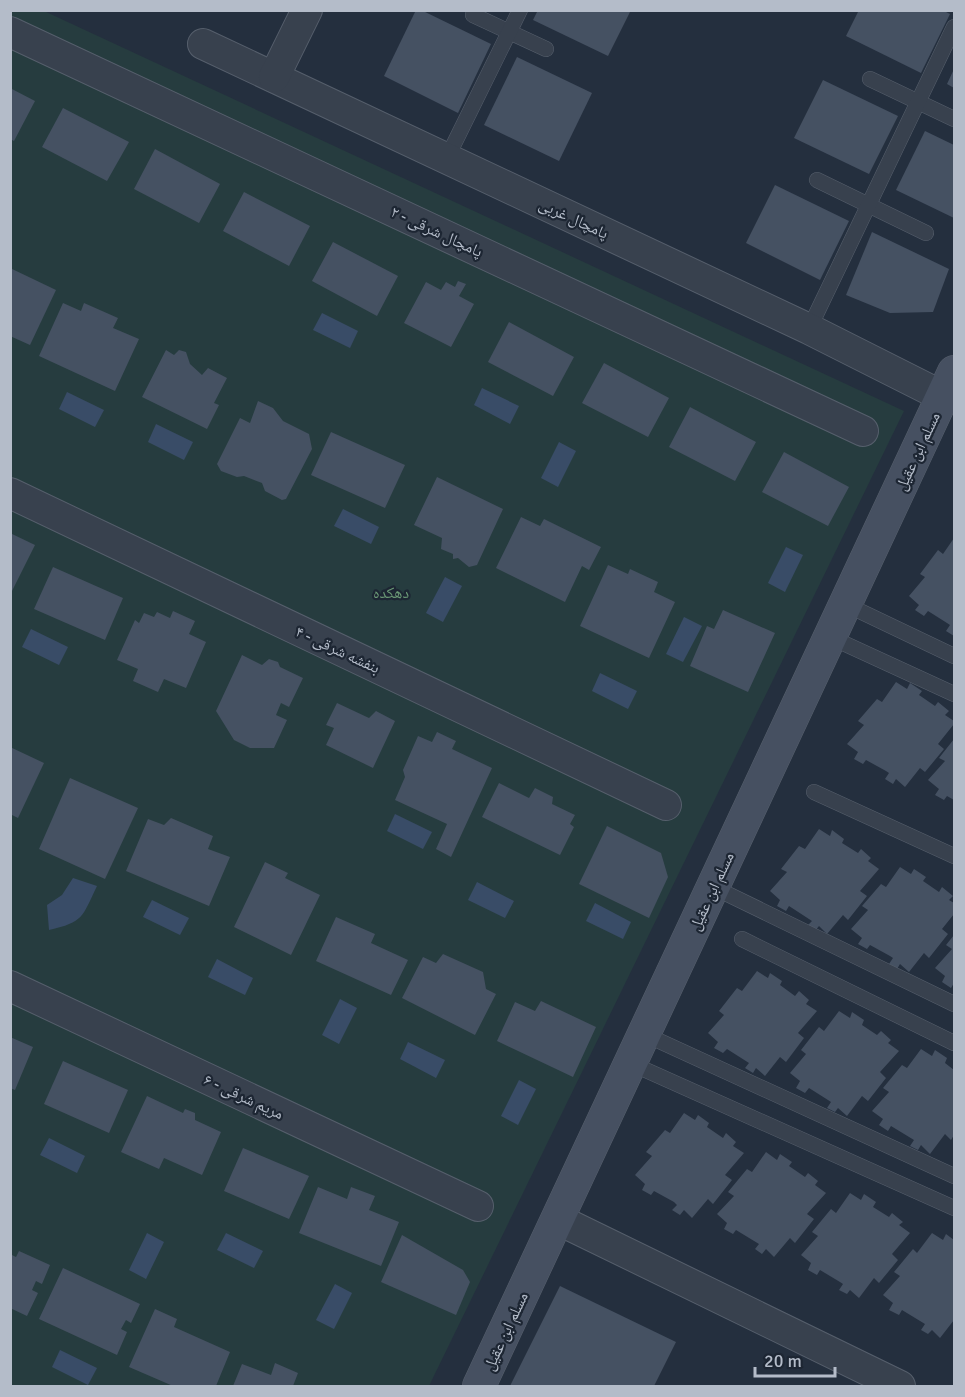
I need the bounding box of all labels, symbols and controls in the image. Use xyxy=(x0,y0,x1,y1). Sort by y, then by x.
street label: پامچال غربی xyxy=(536,194,612,244)
street label: پامچال شرقی - ۲ xyxy=(387,202,486,262)
street label: مسلم ابن عقیل xyxy=(891,409,945,494)
park label: دهکده xyxy=(373,583,409,603)
street label: بنفشه شرقی - ۴ xyxy=(292,622,383,678)
street label: مسلم ابن عقیل xyxy=(685,849,739,934)
street label: مریم شرقی - ۶ xyxy=(200,1070,287,1124)
street label: مسلم ابن عقیل xyxy=(479,1289,533,1374)
scale bar xyxy=(755,1340,834,1378)
text: 20 m xyxy=(764,1350,802,1372)

